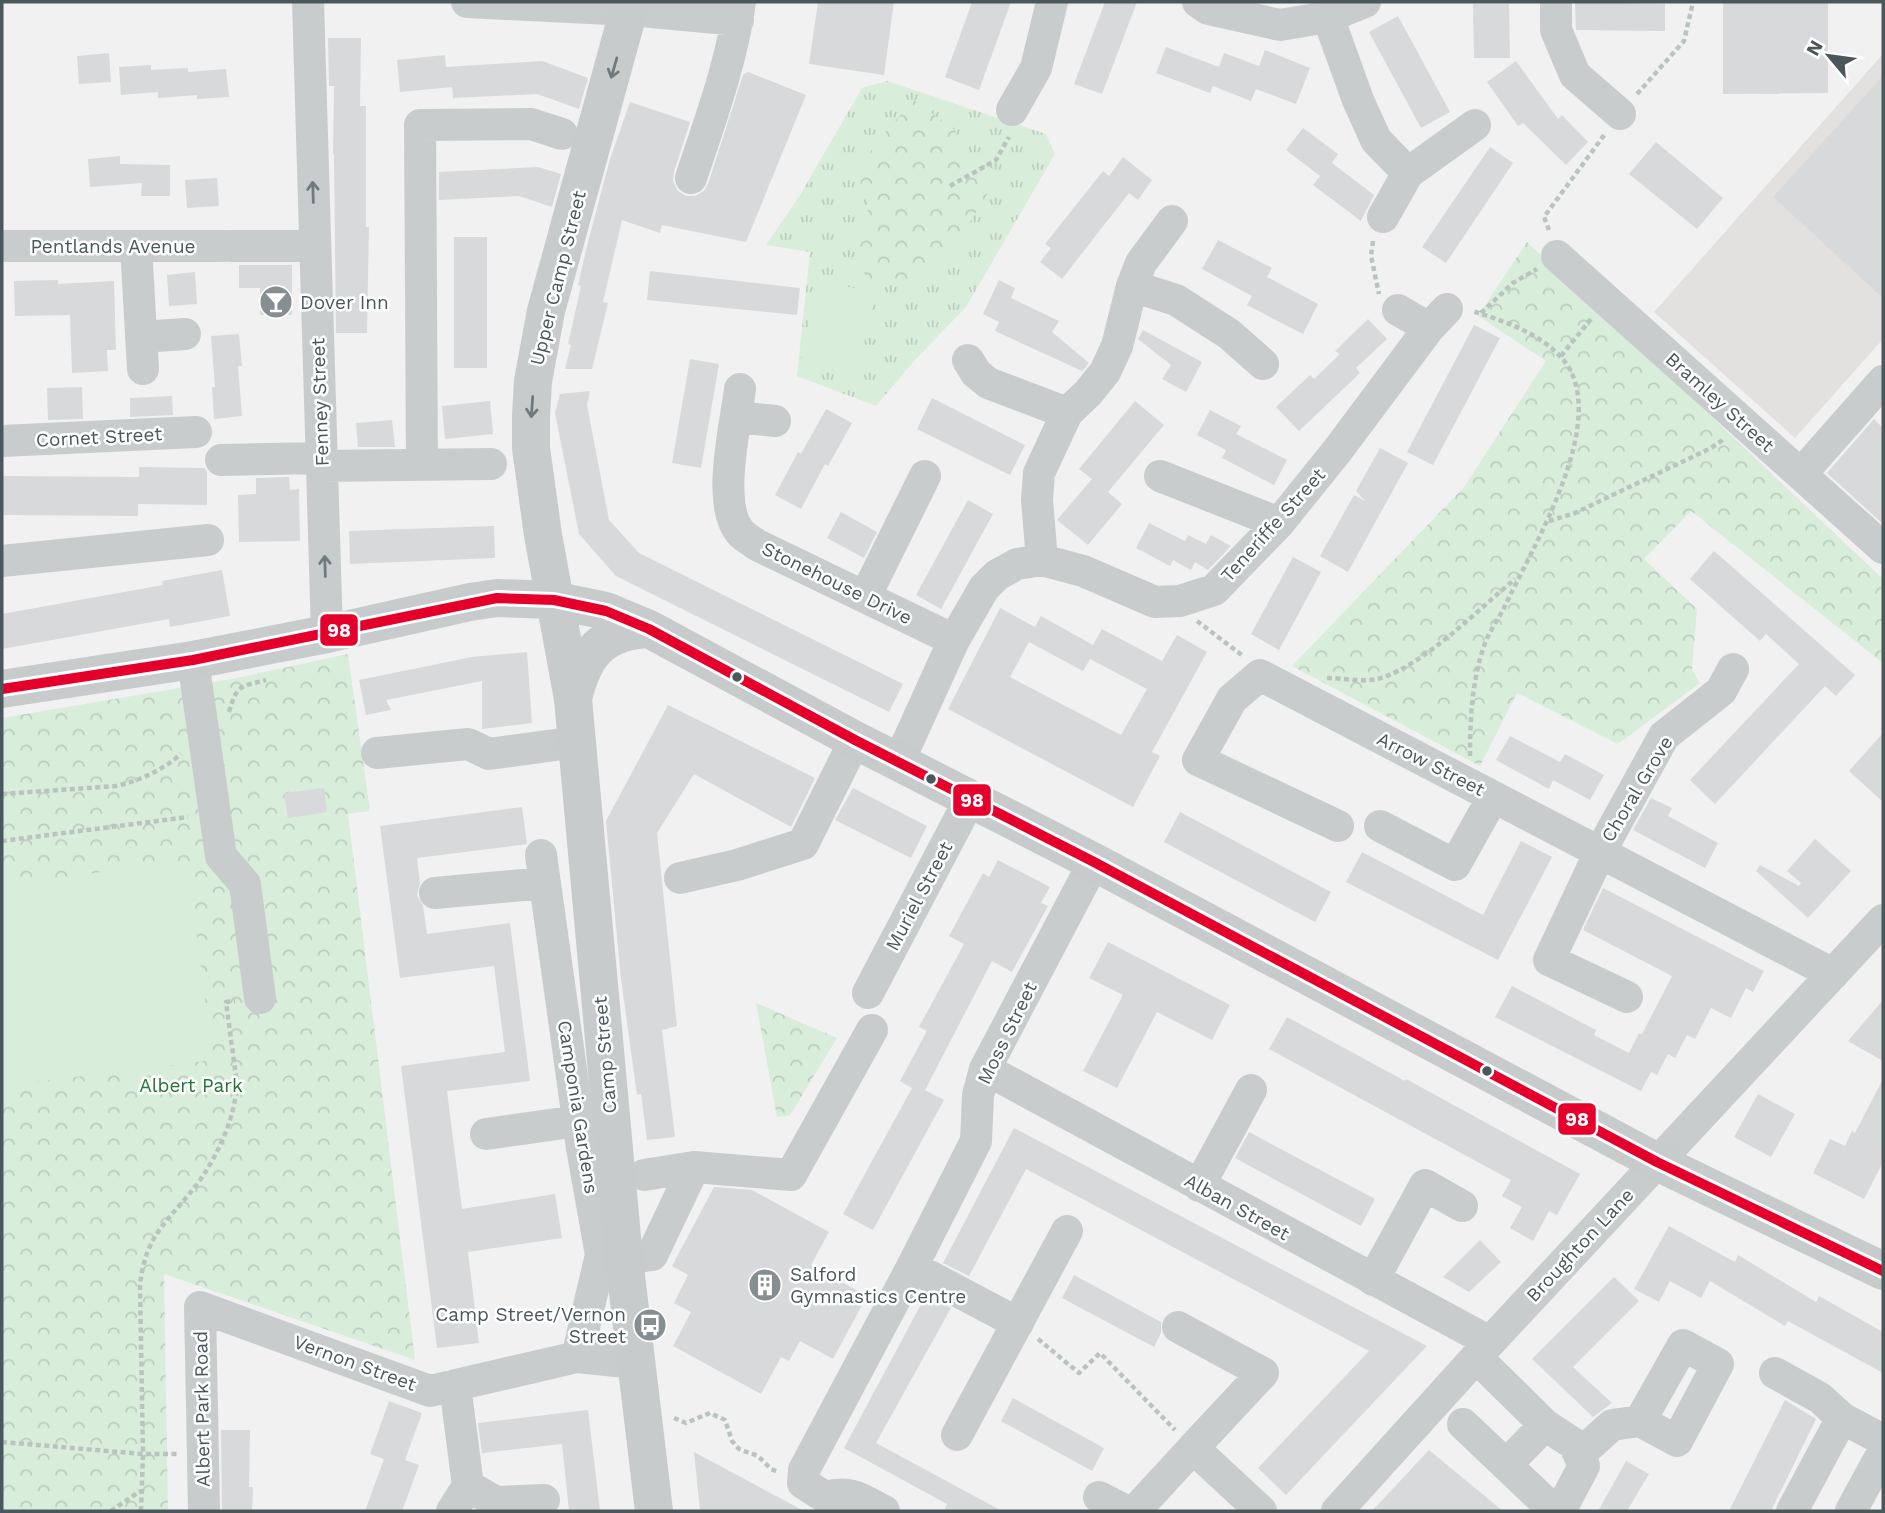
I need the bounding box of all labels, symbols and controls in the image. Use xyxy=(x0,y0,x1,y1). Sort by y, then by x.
north arrow xyxy=(1794,21,1864,91)
text: N xyxy=(1801,36,1828,60)
one-way arrow xyxy=(607,56,620,79)
one-way arrow xyxy=(307,180,320,203)
street label: Upper Camp Street xyxy=(525,188,591,368)
street label: Pentlands Avenue xyxy=(30,235,196,258)
bar icon: Dover Inn xyxy=(257,283,295,321)
place label: Dover Inn xyxy=(300,291,389,314)
street label: Fenney Street xyxy=(306,337,334,467)
street label: Bramley Street xyxy=(1661,347,1779,457)
one-way arrow xyxy=(525,395,538,418)
street label: Cornet Street xyxy=(35,422,163,452)
street label: Teneriffe Street xyxy=(1216,463,1330,587)
street label: Stonehouse Drive xyxy=(758,537,916,629)
one-way arrow xyxy=(318,555,332,578)
line badge: 98 xyxy=(319,613,359,647)
text: 98 xyxy=(327,619,351,642)
unlabelled marker xyxy=(730,670,744,684)
street label: Arrow Street xyxy=(1373,727,1489,801)
street label: Choral Grove xyxy=(1596,732,1678,846)
unlabelled marker xyxy=(924,772,938,786)
line badge: 98 xyxy=(952,783,992,817)
text: 98 xyxy=(960,789,984,812)
street label: Muriel Street xyxy=(881,837,957,955)
street label: Moss Street xyxy=(972,978,1042,1088)
street label: Camp Street xyxy=(588,995,622,1115)
street label: Camponia Gardens xyxy=(553,1019,603,1195)
unlabelled marker xyxy=(1480,1064,1494,1078)
park label: Albert Park xyxy=(139,1074,243,1097)
line badge: 98 xyxy=(1557,1102,1597,1136)
text: 98 xyxy=(1565,1108,1589,1131)
street label: Alban Street xyxy=(1180,1169,1294,1245)
street label: Broughton Lane xyxy=(1521,1183,1639,1307)
place label: Salford Gymnastics Centre xyxy=(790,1263,966,1308)
building icon: Salford Gymnastics Centre xyxy=(746,1266,784,1304)
place label: Camp Street/Vernon Street xyxy=(435,1303,626,1348)
bus stop icon: Camp Street/Vernon Street xyxy=(631,1306,669,1344)
street label: Vernon Street xyxy=(291,1330,419,1396)
street label: Albert Park Road xyxy=(189,1331,215,1487)

